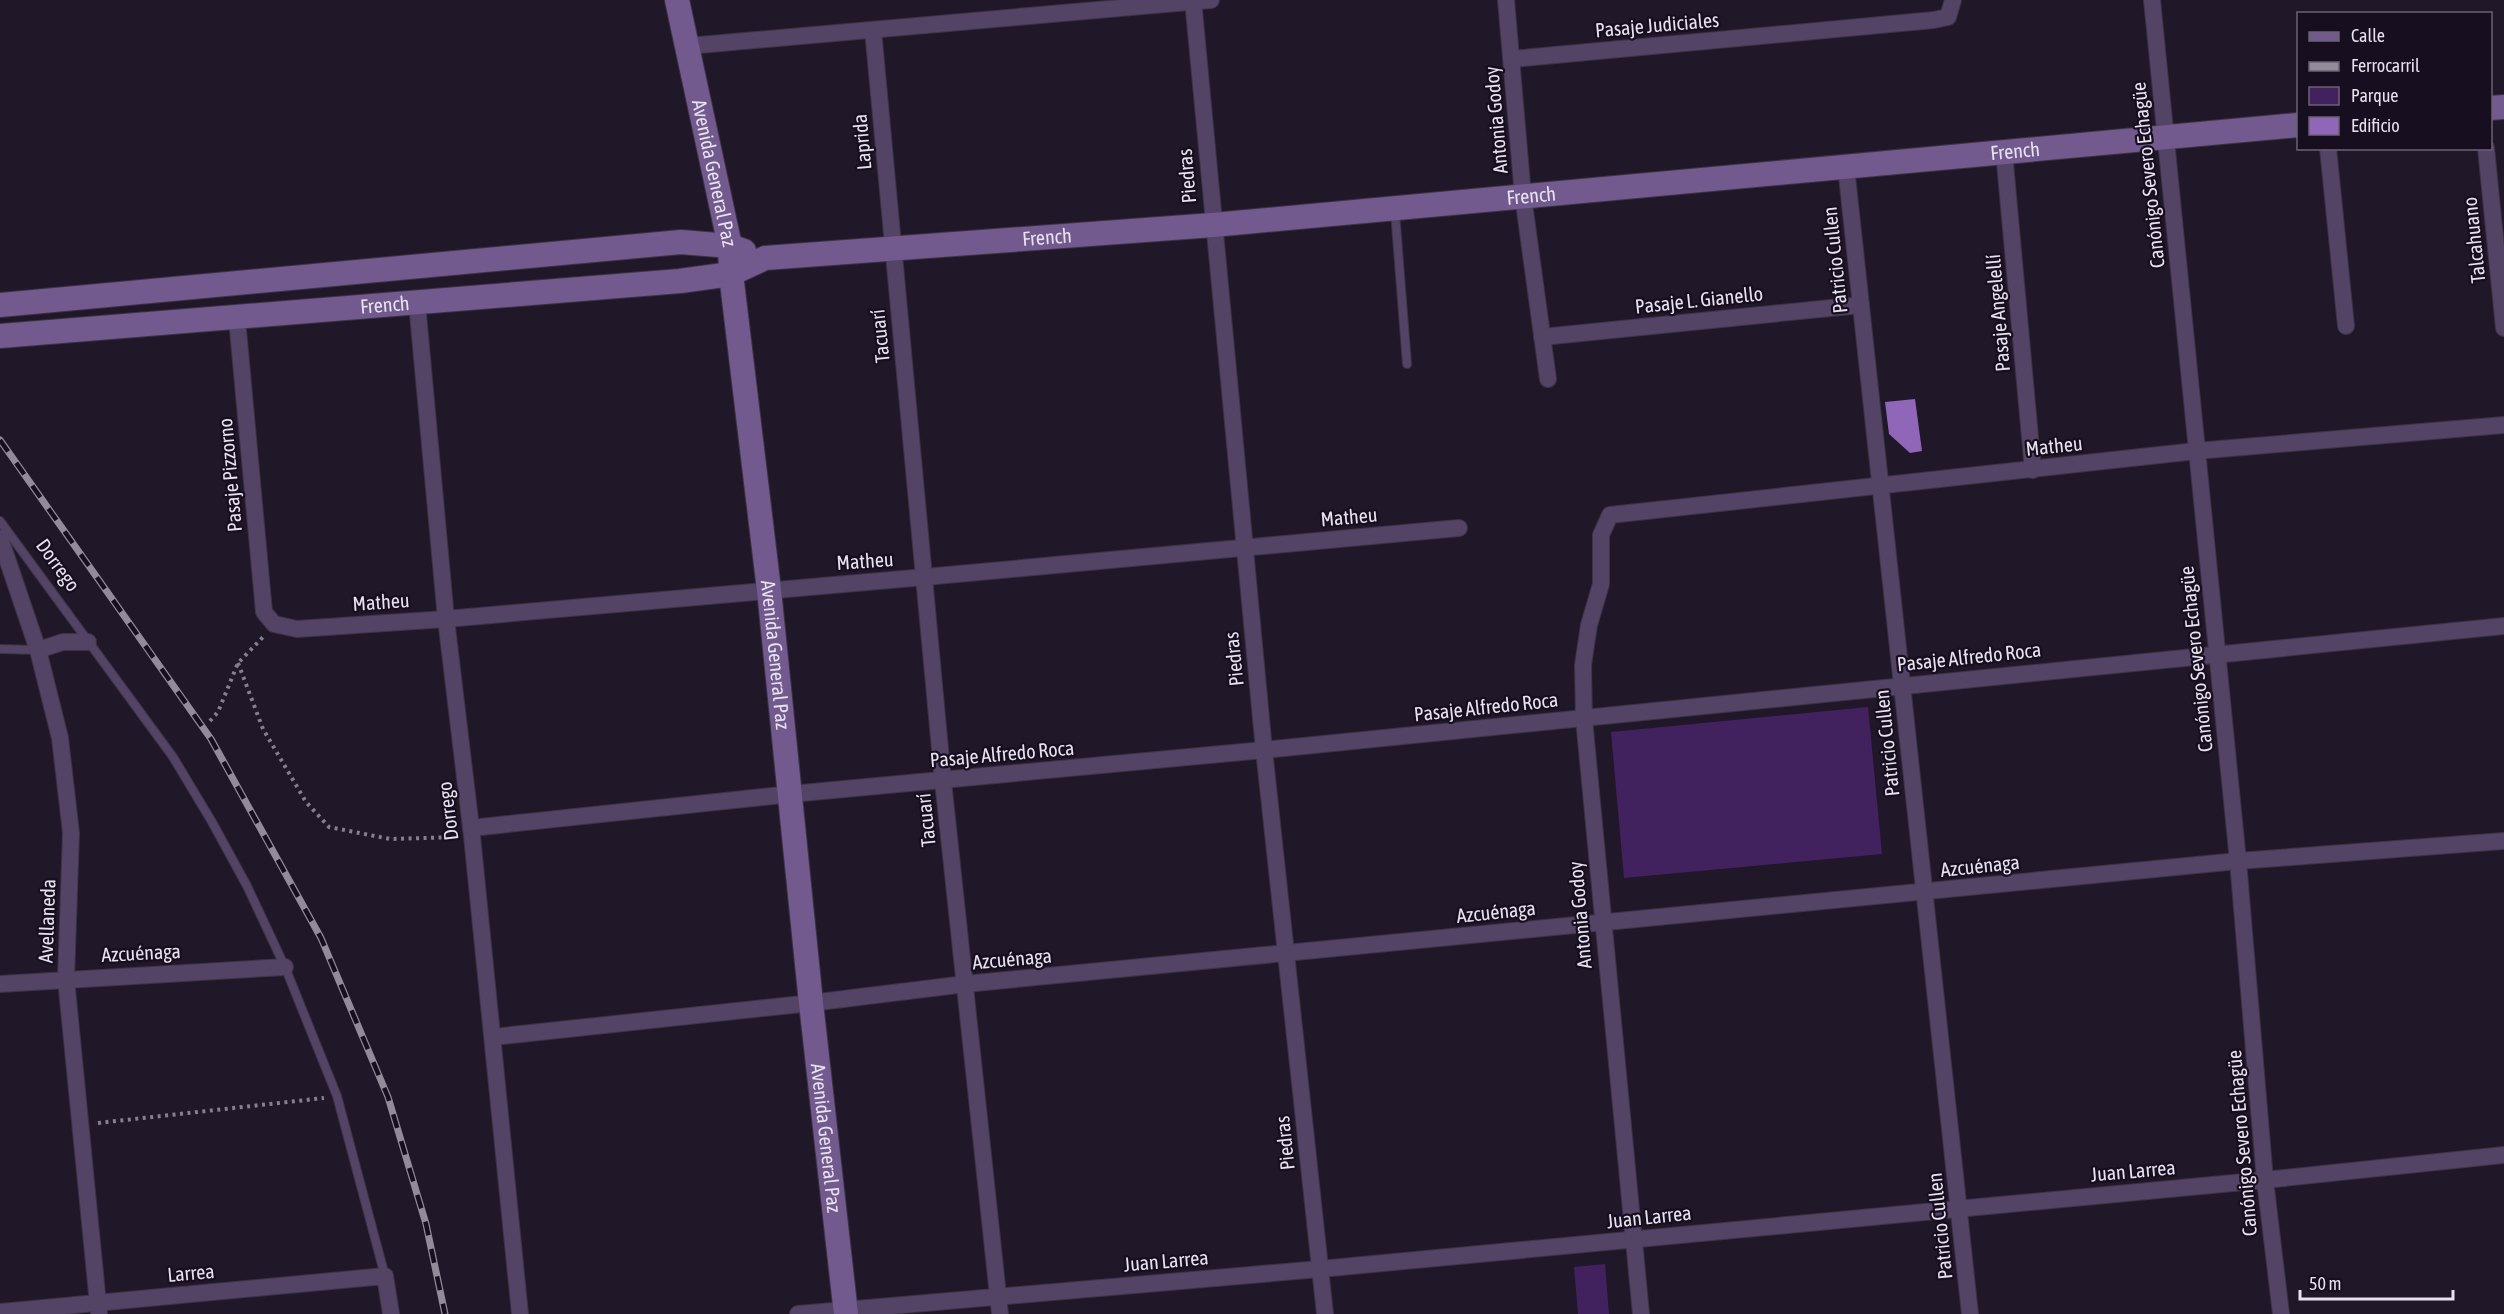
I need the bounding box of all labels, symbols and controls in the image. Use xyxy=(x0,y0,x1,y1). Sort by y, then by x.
street label: Pasaje Judiciales xyxy=(1594,8,1720,41)
legend xyxy=(2297,12,2492,150)
text: Calle xyxy=(2351,25,2385,46)
text: Ferrocarril xyxy=(2351,55,2420,76)
street label: Antonia Godoy xyxy=(1479,65,1512,175)
street label: Canónigo Severo Echagüe xyxy=(2126,81,2169,269)
text: Parque xyxy=(2351,85,2399,106)
street label: Avenida General Paz xyxy=(688,97,742,249)
street label: Laprida xyxy=(848,113,875,171)
text: Edificio xyxy=(2351,115,2400,136)
street label: French xyxy=(1989,137,2041,164)
street label: Piedras xyxy=(1173,148,1200,204)
street label: French xyxy=(1505,181,1557,209)
street label: Talcahuano xyxy=(2458,196,2489,284)
street label: Patricio Cullen xyxy=(1817,206,1852,314)
street label: French xyxy=(1021,223,1072,250)
street label: Pasaje Angelellí xyxy=(1981,253,2014,373)
street label: Pasaje L. Gianello xyxy=(1634,281,1764,318)
street label: French xyxy=(359,291,410,318)
street label: Tacuarí xyxy=(865,308,894,364)
street label: Pasaje Pizzorno xyxy=(213,417,246,533)
street label: Matheu xyxy=(2024,431,2083,460)
street label: Matheu xyxy=(1320,503,1378,530)
street label: Dorrego xyxy=(32,534,85,595)
street label: Matheu xyxy=(836,547,894,574)
street label: Canónigo Severo Echagüe xyxy=(2174,565,2217,753)
street label: Avenida General Paz xyxy=(757,579,795,731)
street label: Matheu xyxy=(352,588,410,615)
street label: Piedras xyxy=(1219,631,1248,687)
street label: Pasaje Alfredo Roca xyxy=(1896,638,2042,676)
street label: Pasaje Alfredo Roca xyxy=(1413,688,1559,726)
street label: Patricio Cullen xyxy=(1869,689,1904,797)
street label: Pasaje Alfredo Roca xyxy=(929,736,1075,771)
street label: Dorrego xyxy=(432,780,463,842)
street label: Tacuarí xyxy=(911,792,940,848)
street label: Azcuénaga xyxy=(1939,850,2021,881)
street label: Antonia Godoy xyxy=(1563,860,1596,970)
street label: Avellaneda xyxy=(34,878,59,963)
street label: Azcuénaga xyxy=(1455,896,1537,927)
street label: Azcuénaga xyxy=(101,939,181,966)
street label: Azcuénaga xyxy=(971,944,1053,973)
street label: Canónigo Severo Echagüe xyxy=(2222,1049,2261,1237)
street label: Avenida General Paz xyxy=(807,1062,847,1214)
street label: Piedras xyxy=(1270,1115,1299,1171)
street label: Juan Larrea xyxy=(2090,1155,2176,1186)
street label: Patricio Cullen xyxy=(1922,1172,1957,1280)
street label: Juan Larrea xyxy=(1605,1201,1692,1232)
street label: Juan Larrea xyxy=(1123,1245,1209,1276)
street label: Larrea xyxy=(166,1259,215,1286)
scale bar xyxy=(2300,1263,2453,1301)
text: 50 m xyxy=(2309,1273,2341,1294)

